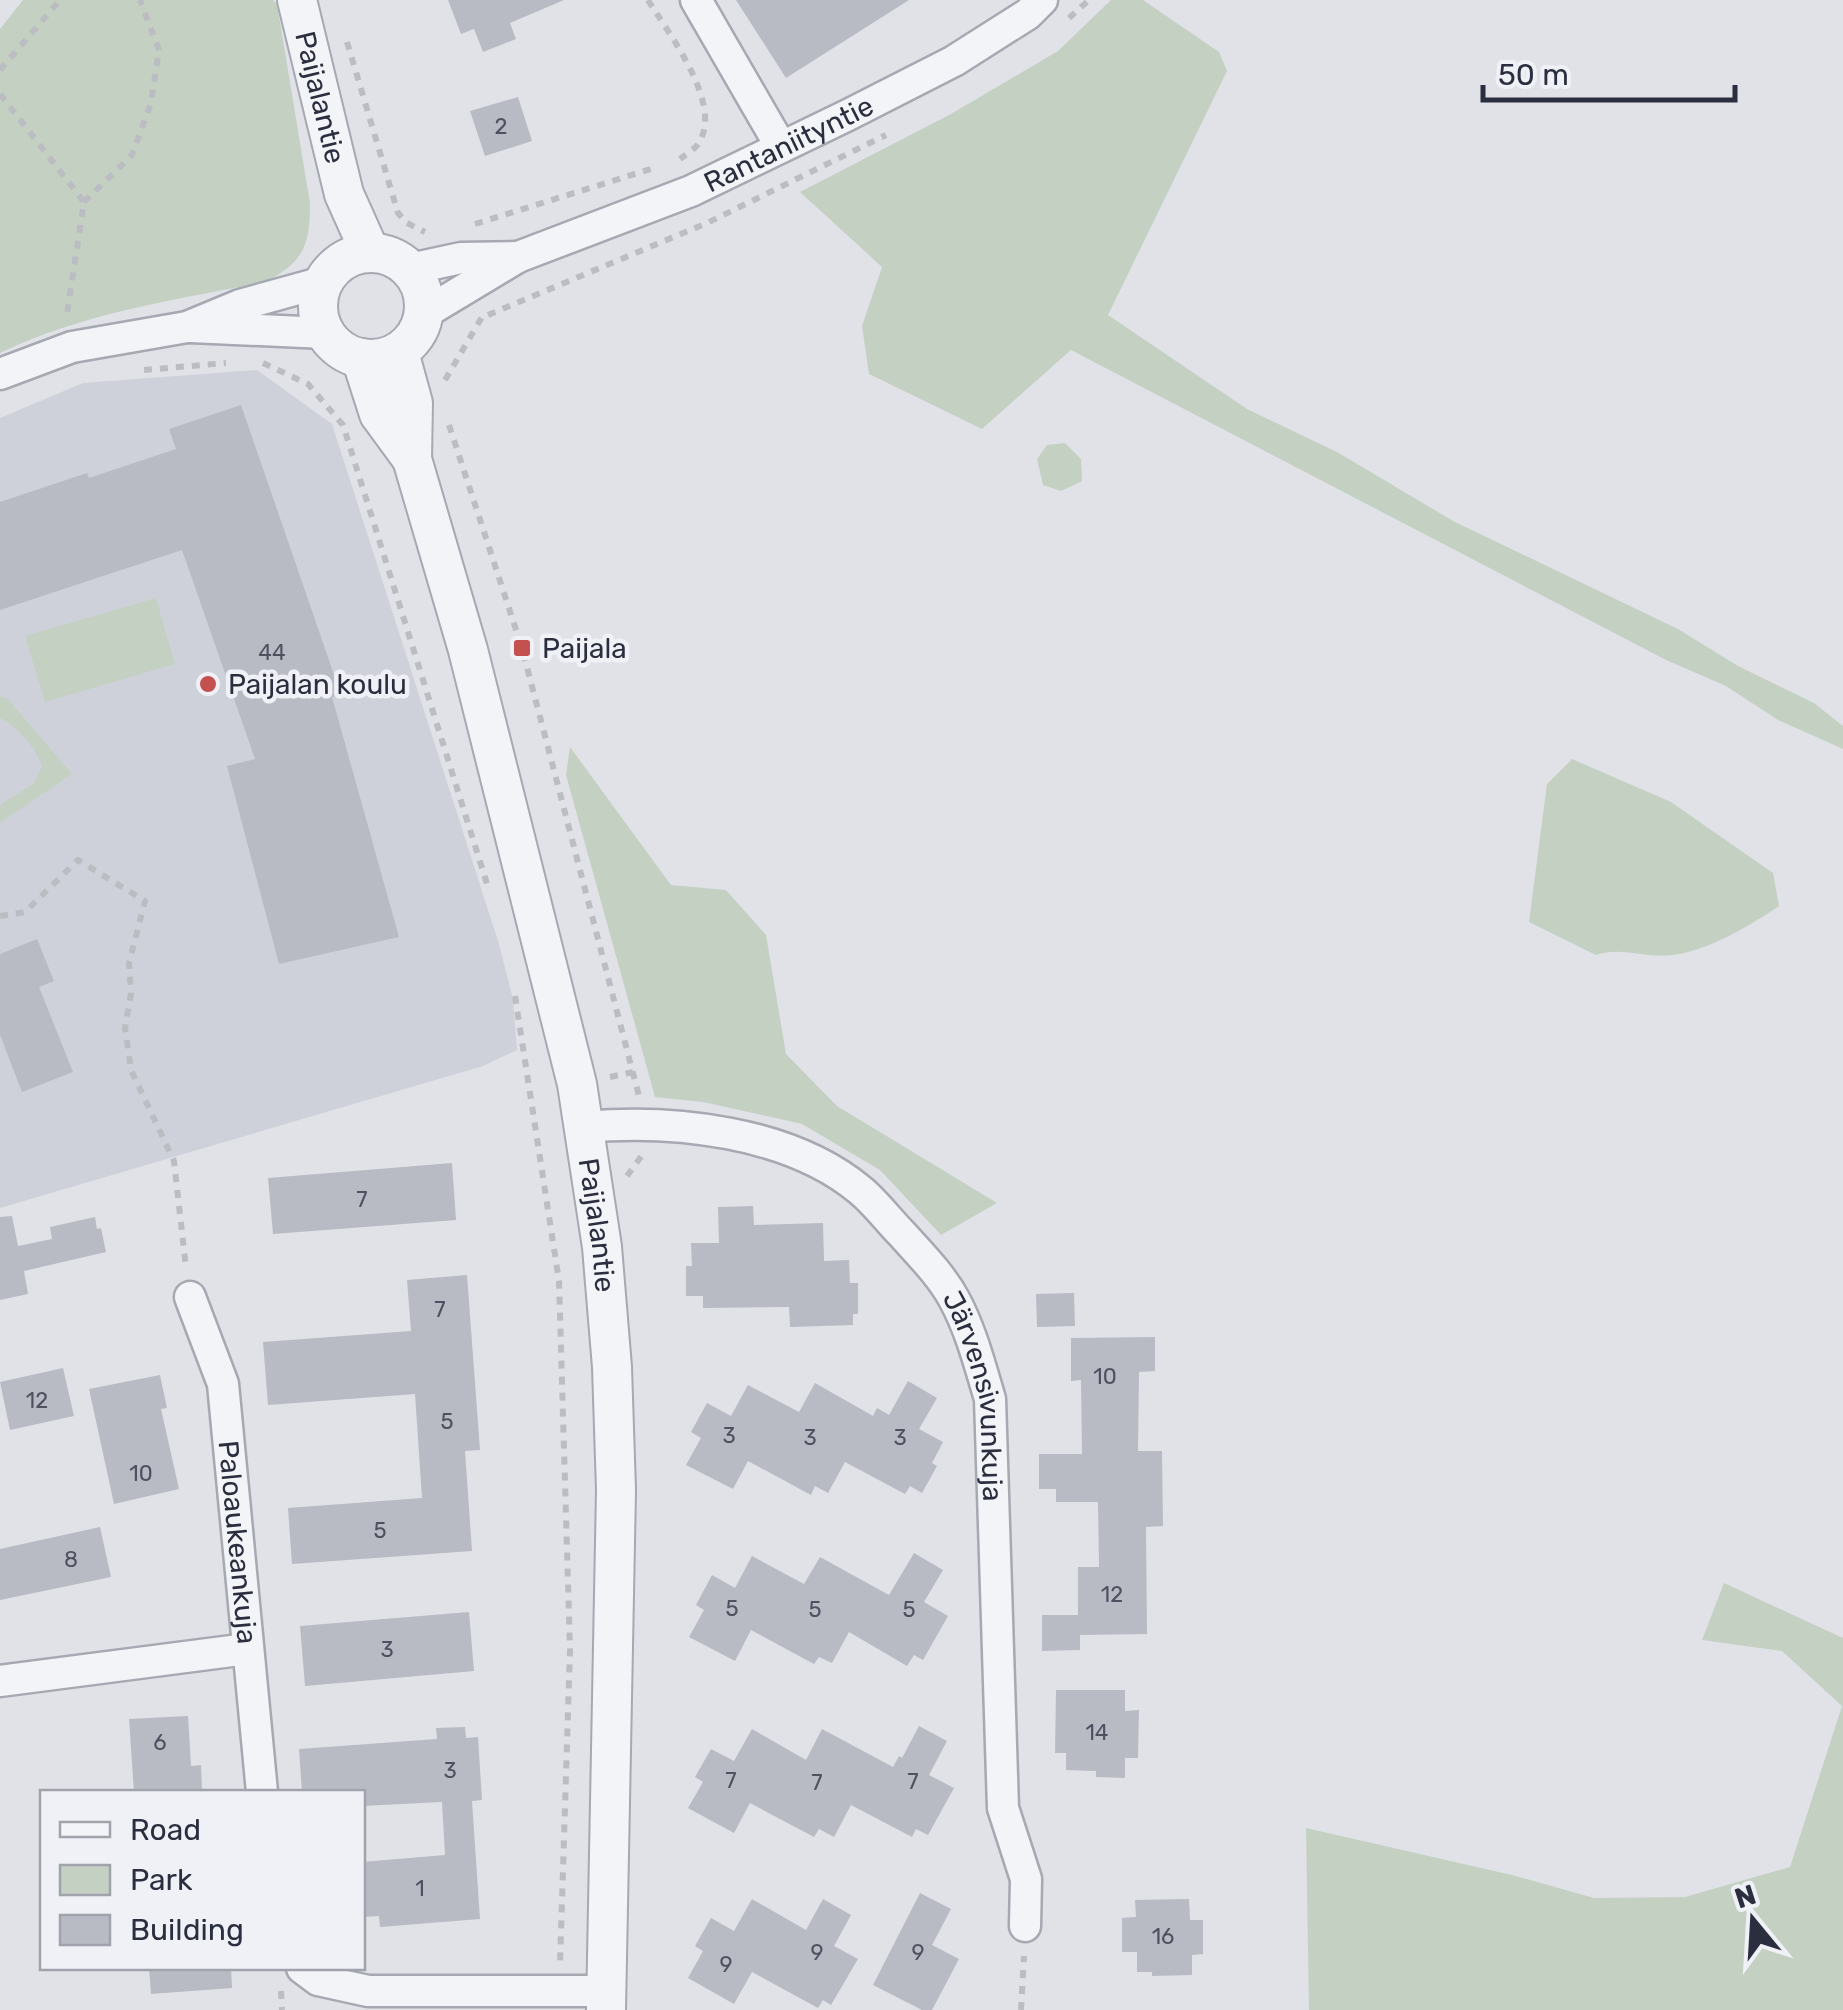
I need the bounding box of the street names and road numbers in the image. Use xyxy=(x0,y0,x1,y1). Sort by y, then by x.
street label: Paijalantie xyxy=(288,28,352,167)
street label: Rantaniityntie xyxy=(699,89,879,199)
street label: Paijalantie xyxy=(572,1156,622,1293)
street label: Järvensivunkuja xyxy=(936,1285,1009,1502)
street label: Paloaukeankuja xyxy=(211,1439,264,1646)

